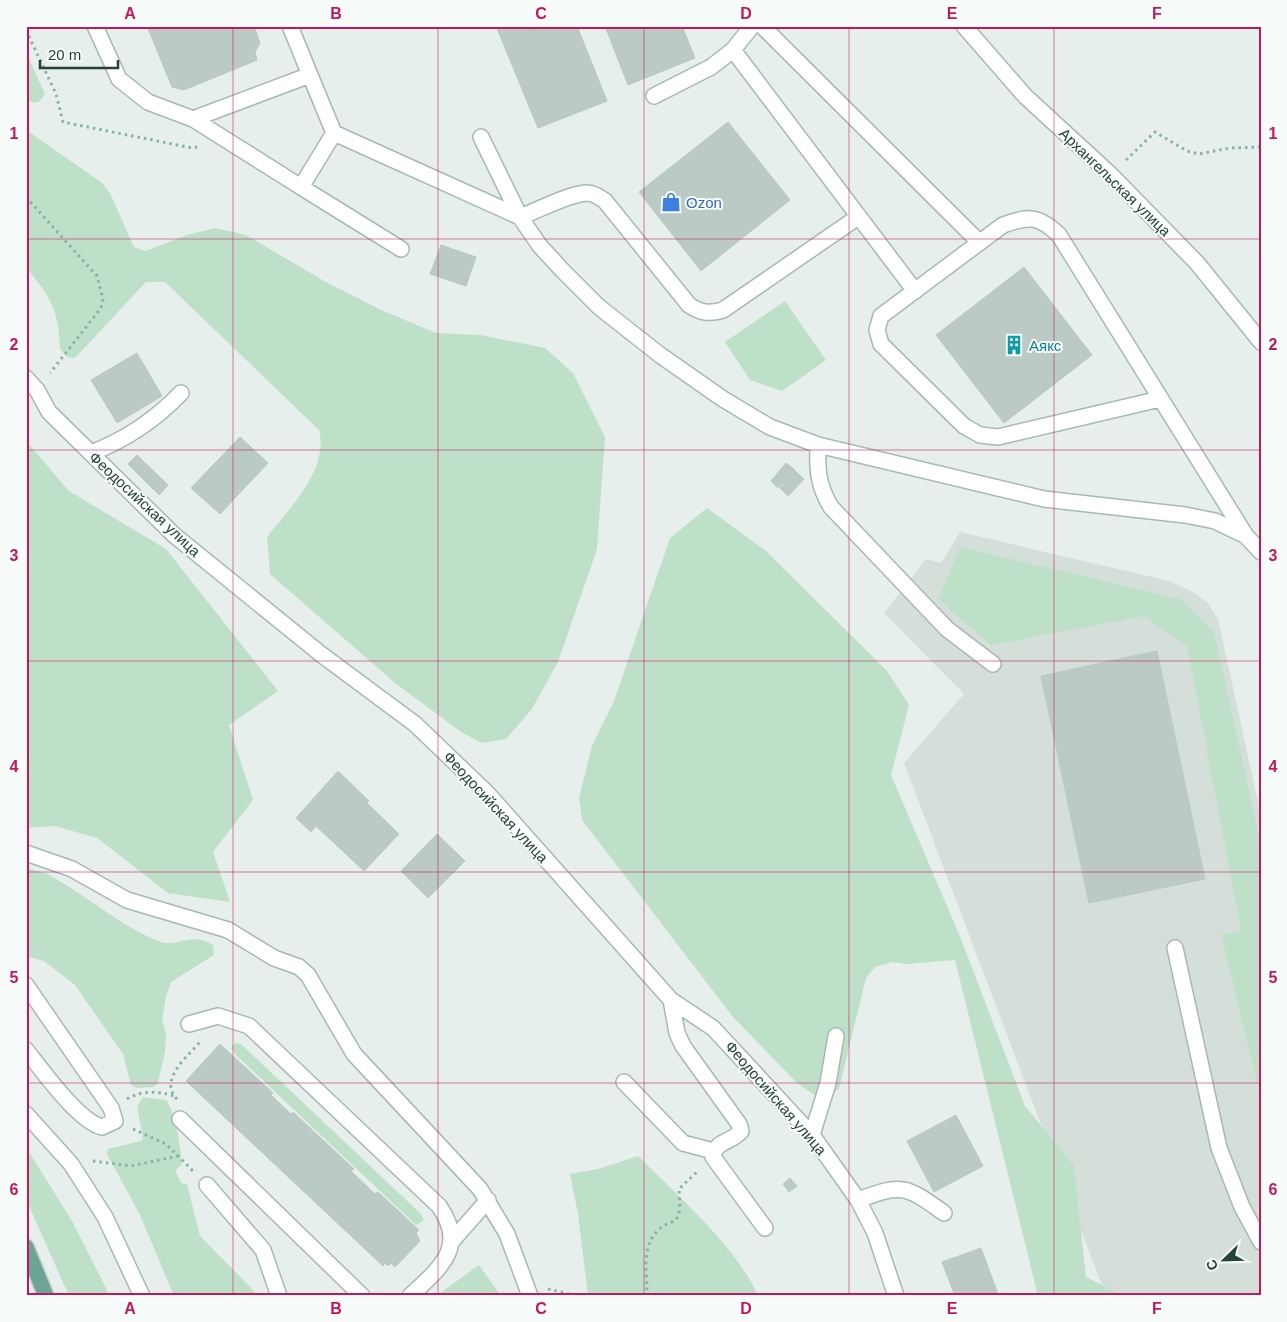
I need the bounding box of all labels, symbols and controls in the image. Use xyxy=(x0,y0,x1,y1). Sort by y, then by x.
text: A xyxy=(124,5,136,22)
text: B xyxy=(330,5,342,22)
text: C xyxy=(535,5,547,22)
text: D xyxy=(740,5,752,22)
text: E xyxy=(947,5,958,22)
text: F xyxy=(1152,5,1162,22)
scale bar xyxy=(40,38,118,70)
text: 20 m xyxy=(48,46,81,63)
street label: Архангельская улица xyxy=(1056,124,1175,240)
text: 1 xyxy=(10,125,19,142)
text: 1 xyxy=(1269,125,1278,142)
shop icon: Ozon xyxy=(660,191,682,213)
place label: Ozon xyxy=(686,194,722,211)
building icon: Аякс xyxy=(1003,334,1025,356)
text: 2 xyxy=(10,336,19,353)
text: 2 xyxy=(1269,336,1278,353)
place label: Аякс xyxy=(1029,337,1062,354)
street label: Феодосийская улица xyxy=(86,448,204,560)
text: 3 xyxy=(10,547,19,564)
text: 3 xyxy=(1269,547,1278,564)
street label: Феодосийская улица xyxy=(440,748,552,866)
text: 4 xyxy=(10,758,19,775)
text: 4 xyxy=(1269,758,1278,775)
text: 5 xyxy=(10,969,19,986)
text: 5 xyxy=(1269,969,1278,986)
street label: Феодосийская улица xyxy=(722,1038,831,1159)
text: 6 xyxy=(10,1181,19,1198)
text: 6 xyxy=(1269,1181,1278,1198)
north arrow xyxy=(1200,1234,1250,1284)
text: С xyxy=(1203,1257,1221,1273)
text: A xyxy=(124,1300,136,1317)
text: B xyxy=(330,1300,342,1317)
text: C xyxy=(535,1300,547,1317)
text: D xyxy=(740,1300,752,1317)
text: E xyxy=(947,1300,958,1317)
text: F xyxy=(1152,1300,1162,1317)

